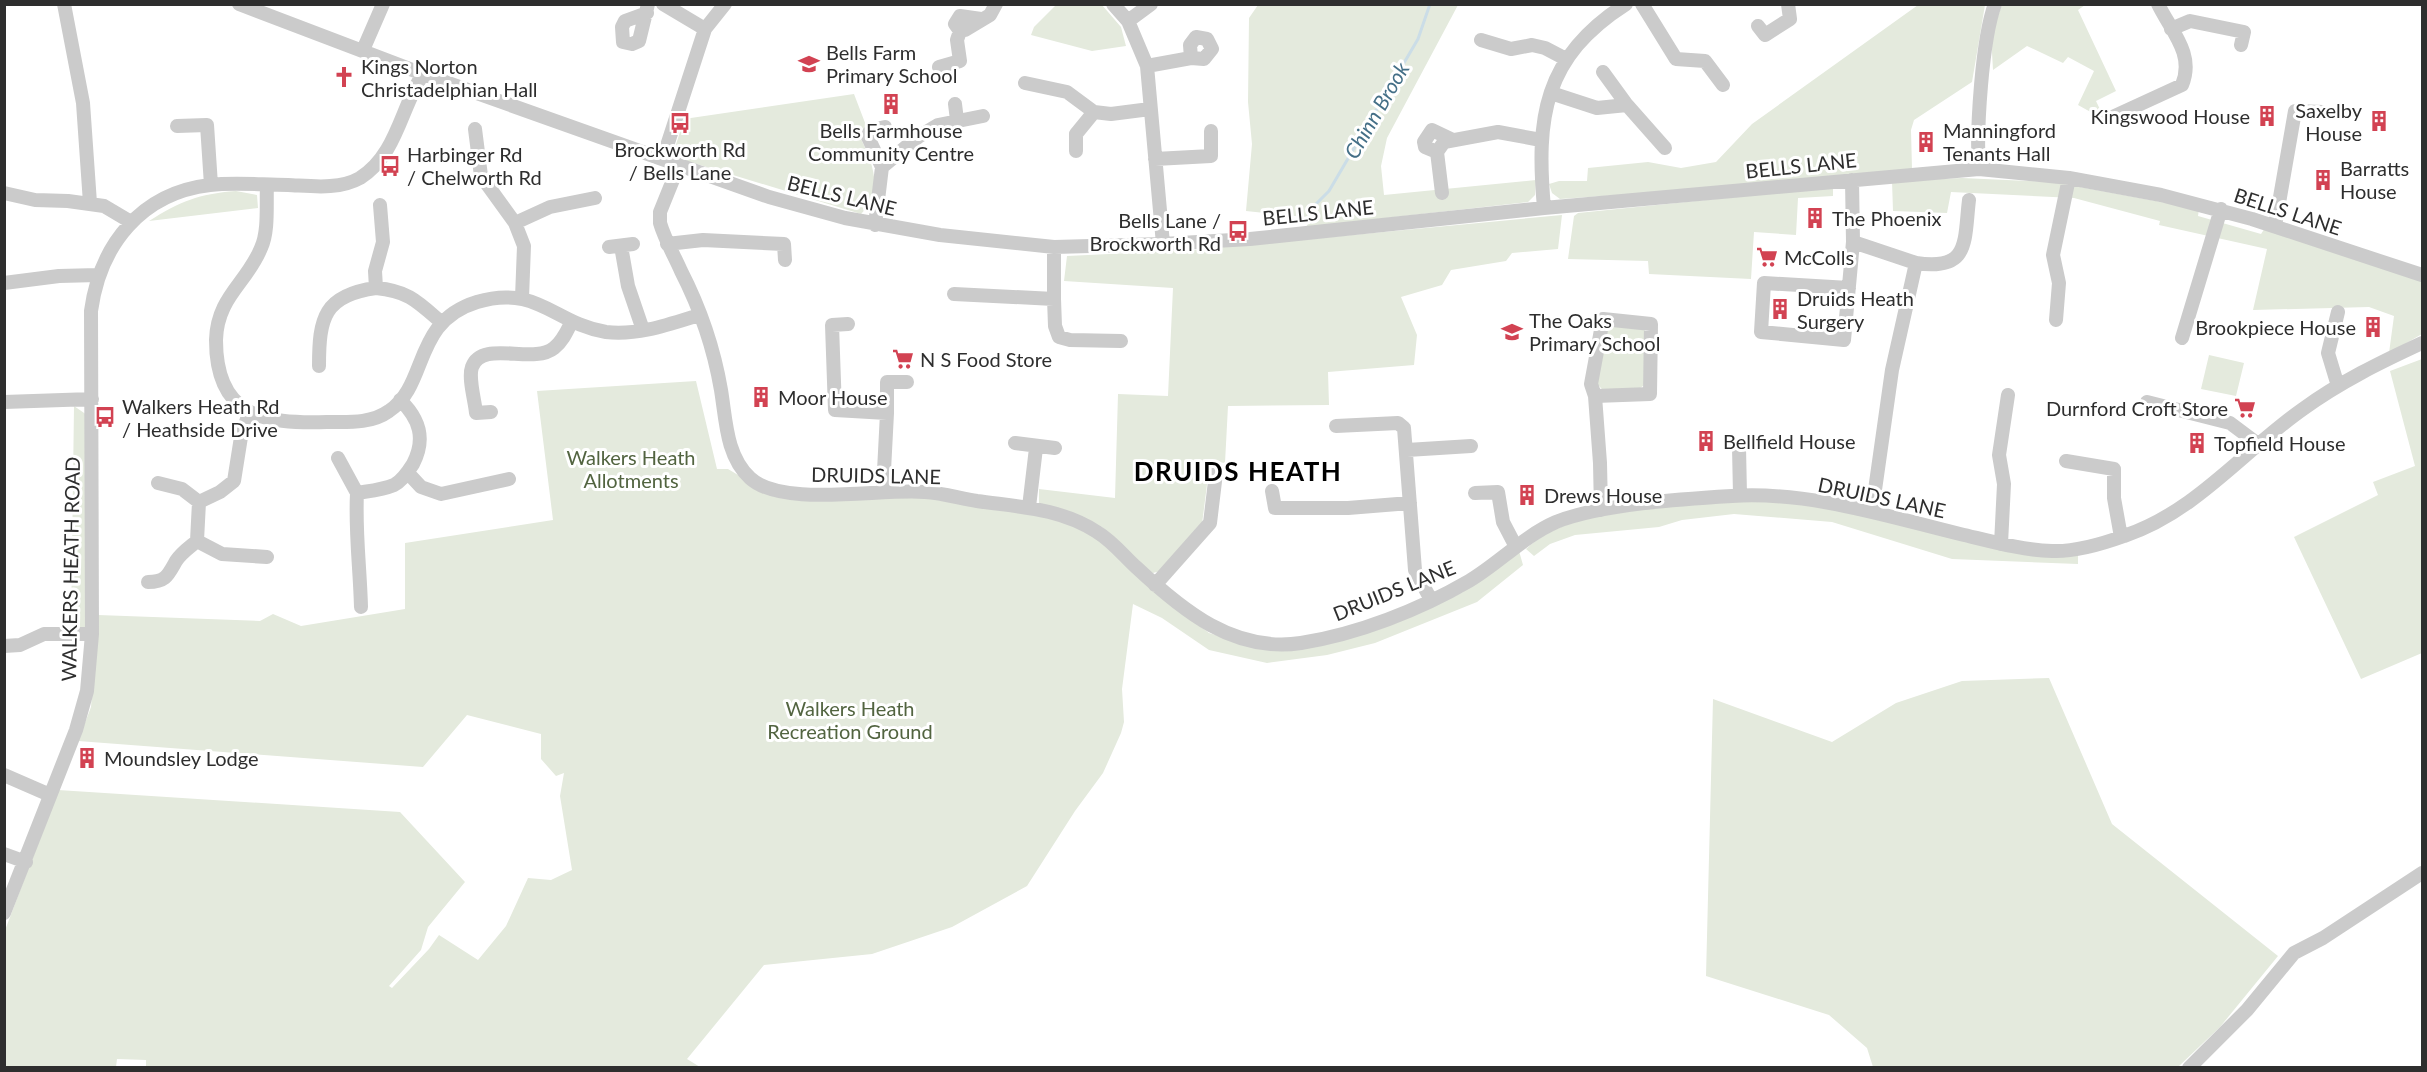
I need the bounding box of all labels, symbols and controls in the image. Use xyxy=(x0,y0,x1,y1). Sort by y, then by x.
place label: Bells Farm Primary School xyxy=(826,40,957,87)
school or university icon: Bells Farm Primary School xyxy=(797,52,821,76)
place label: Kings Norton Christadelphian Hall xyxy=(361,54,538,101)
water label: Chinn Brook xyxy=(1338,56,1414,163)
church icon: Kings Norton Christadelphian Hall xyxy=(332,65,356,89)
building icon: Bells Farmhouse Community Centre xyxy=(879,92,903,116)
place label: Saxelby House xyxy=(2295,98,2363,145)
place label: Kingswood House xyxy=(2090,104,2250,128)
building icon: Kingswood House xyxy=(2255,104,2279,128)
building icon: Saxelby House xyxy=(2367,109,2391,133)
bus stop icon: Brockworth Rd / Bells Lane xyxy=(668,111,692,135)
place label: Bells Farmhouse Community Centre xyxy=(808,118,974,165)
place label: Manningford Tenants Hall xyxy=(1943,118,2056,165)
building icon: Manningford Tenants Hall xyxy=(1914,130,1938,154)
place label: Brockworth Rd / Bells Lane xyxy=(614,137,746,184)
place label: Harbinger Rd / Chelworth Rd xyxy=(407,142,542,189)
street label: BELLS LANE xyxy=(1744,147,1858,183)
bus stop icon: Harbinger Rd / Chelworth Rd xyxy=(378,154,402,178)
place label: Barratts House xyxy=(2340,156,2409,203)
building icon: Barratts House xyxy=(2311,168,2335,192)
street label: BELLS LANE xyxy=(785,170,899,220)
street label: BELLS LANE xyxy=(2231,182,2345,240)
street label: BELLS LANE xyxy=(1261,194,1375,230)
building icon: The Phoenix xyxy=(1803,206,1827,230)
place label: The Phoenix xyxy=(1832,206,1941,230)
place label: Bells Lane / Brockworth Rd xyxy=(1090,208,1221,255)
bus stop icon: Bells Lane / Brockworth Rd xyxy=(1226,219,1250,243)
supermarket icon: McColls xyxy=(1755,245,1779,269)
place label: McColls xyxy=(1784,245,1854,269)
place label: Druids Heath Surgery xyxy=(1797,286,1914,333)
building icon: Druids Heath Surgery xyxy=(1768,297,1792,321)
place label: The Oaks Primary School xyxy=(1529,308,1660,355)
place label: Brookpiece House xyxy=(2195,315,2356,339)
building icon: Brookpiece House xyxy=(2361,315,2385,339)
school or university icon: The Oaks Primary School xyxy=(1500,320,1524,344)
supermarket icon: N S Food Store xyxy=(891,347,915,371)
place label: N S Food Store xyxy=(920,347,1052,371)
building icon: Moor House xyxy=(749,385,773,409)
place label: Moor House xyxy=(778,385,888,409)
place label: Walkers Heath Rd / Heathside Drive xyxy=(122,394,279,441)
place label: Durnford Croft Store xyxy=(2046,396,2228,420)
supermarket icon: Durnford Croft Store xyxy=(2233,396,2257,420)
bus stop icon: Walkers Heath Rd / Heathside Drive xyxy=(93,405,117,429)
building icon: Bellfield House xyxy=(1694,429,1718,453)
place label: Bellfield House xyxy=(1723,429,1856,453)
building icon: Topfield House xyxy=(2185,431,2209,455)
place label: Topfield House xyxy=(2214,431,2345,455)
park label: Walkers Heath Allotments xyxy=(566,445,696,492)
district label: DRUIDS HEATH xyxy=(1134,455,1342,487)
street label: WALKERS HEATH ROAD xyxy=(56,456,84,682)
street label: DRUIDS LANE xyxy=(811,462,941,488)
street label: DRUIDS LANE xyxy=(1816,472,1948,522)
building icon: Drews House xyxy=(1515,483,1539,507)
place label: Drews House xyxy=(1544,483,1662,507)
street label: DRUIDS LANE xyxy=(1329,555,1459,625)
park label: Walkers Heath Recreation Ground xyxy=(767,696,933,743)
building icon: Moundsley Lodge xyxy=(75,746,99,770)
place label: Moundsley Lodge xyxy=(104,746,259,770)

